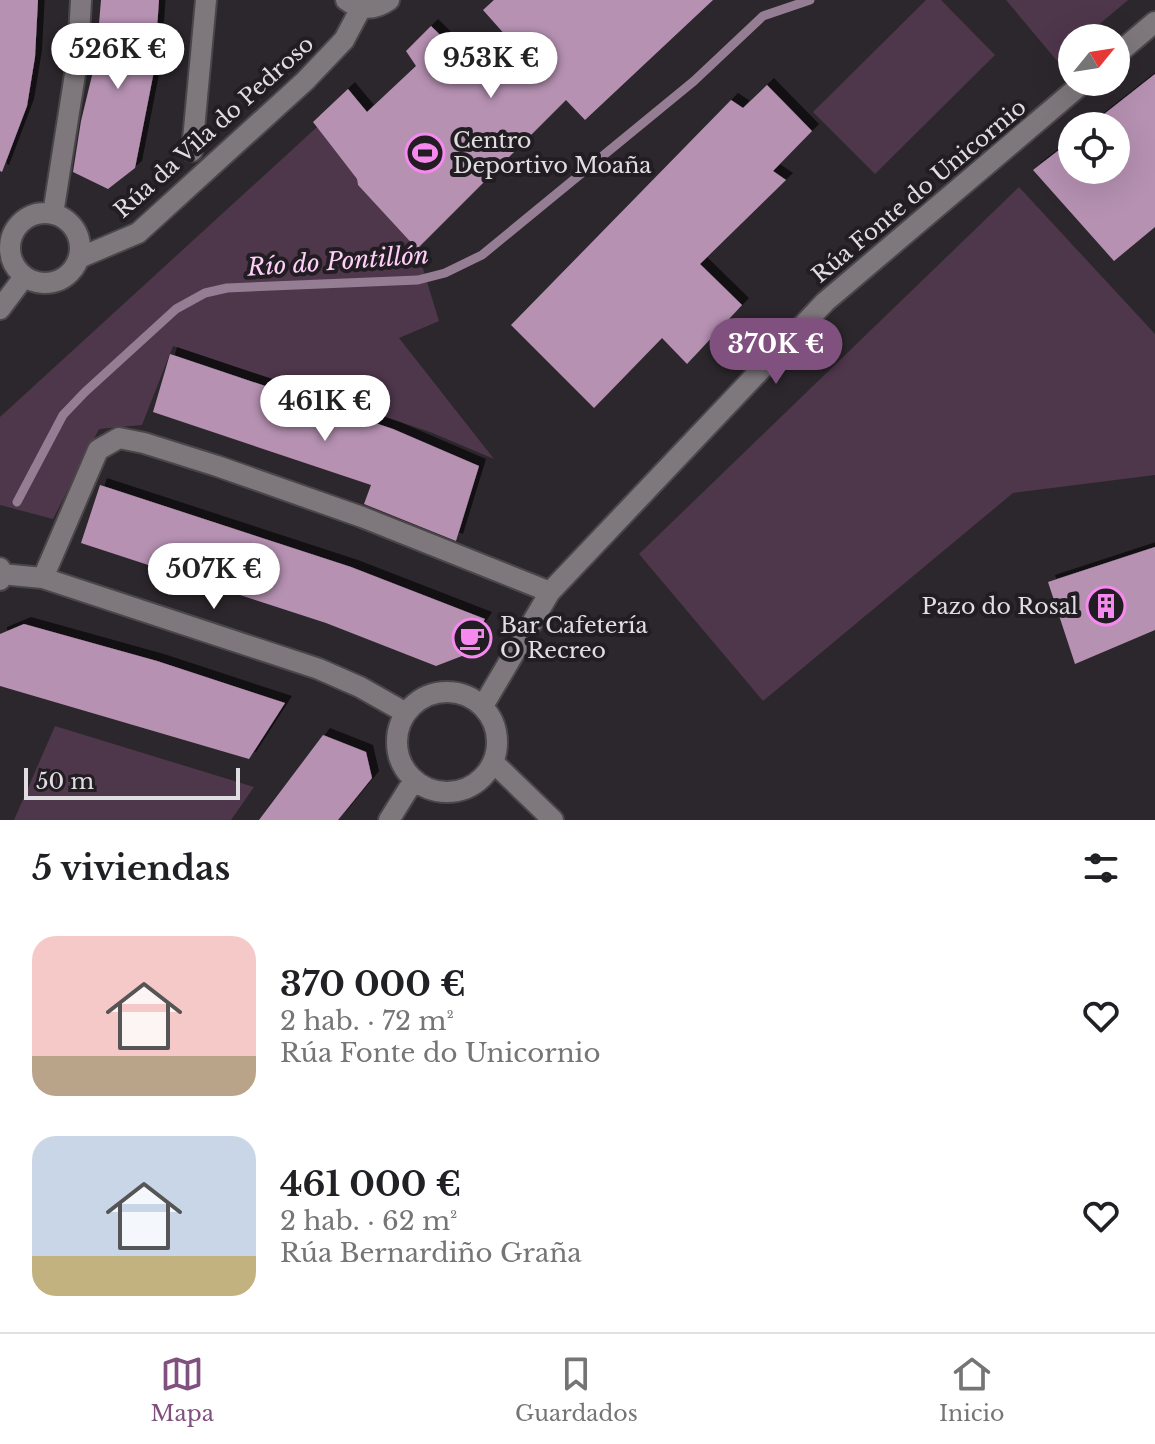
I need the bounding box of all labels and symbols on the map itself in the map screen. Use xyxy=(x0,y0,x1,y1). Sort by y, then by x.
pin: 526K € xyxy=(53,23,183,91)
north arrow xyxy=(1058,24,1130,96)
street label: Rúa da Vila do Pedroso xyxy=(109,30,319,224)
pin: 953K € xyxy=(426,32,556,100)
street label: Rúa Fonte do Unicornio xyxy=(806,94,1032,288)
place label: Centro Deportivo Moaña xyxy=(453,127,652,179)
sports icon: Centro Deportivo Moaña xyxy=(404,132,446,174)
water label: Río do Pontillón xyxy=(245,240,430,282)
pin: 370K € xyxy=(711,318,841,386)
pin: 461K € xyxy=(260,375,390,443)
pin: 507K € xyxy=(149,543,279,611)
building icon: Pazo do Rosal xyxy=(1085,585,1127,627)
place label: Pazo do Rosal xyxy=(922,593,1078,620)
place label: Bar Cafetería O Recreo xyxy=(500,612,648,664)
cafe icon: Bar Cafetería O Recreo xyxy=(451,617,493,659)
scale bar xyxy=(24,764,240,800)

